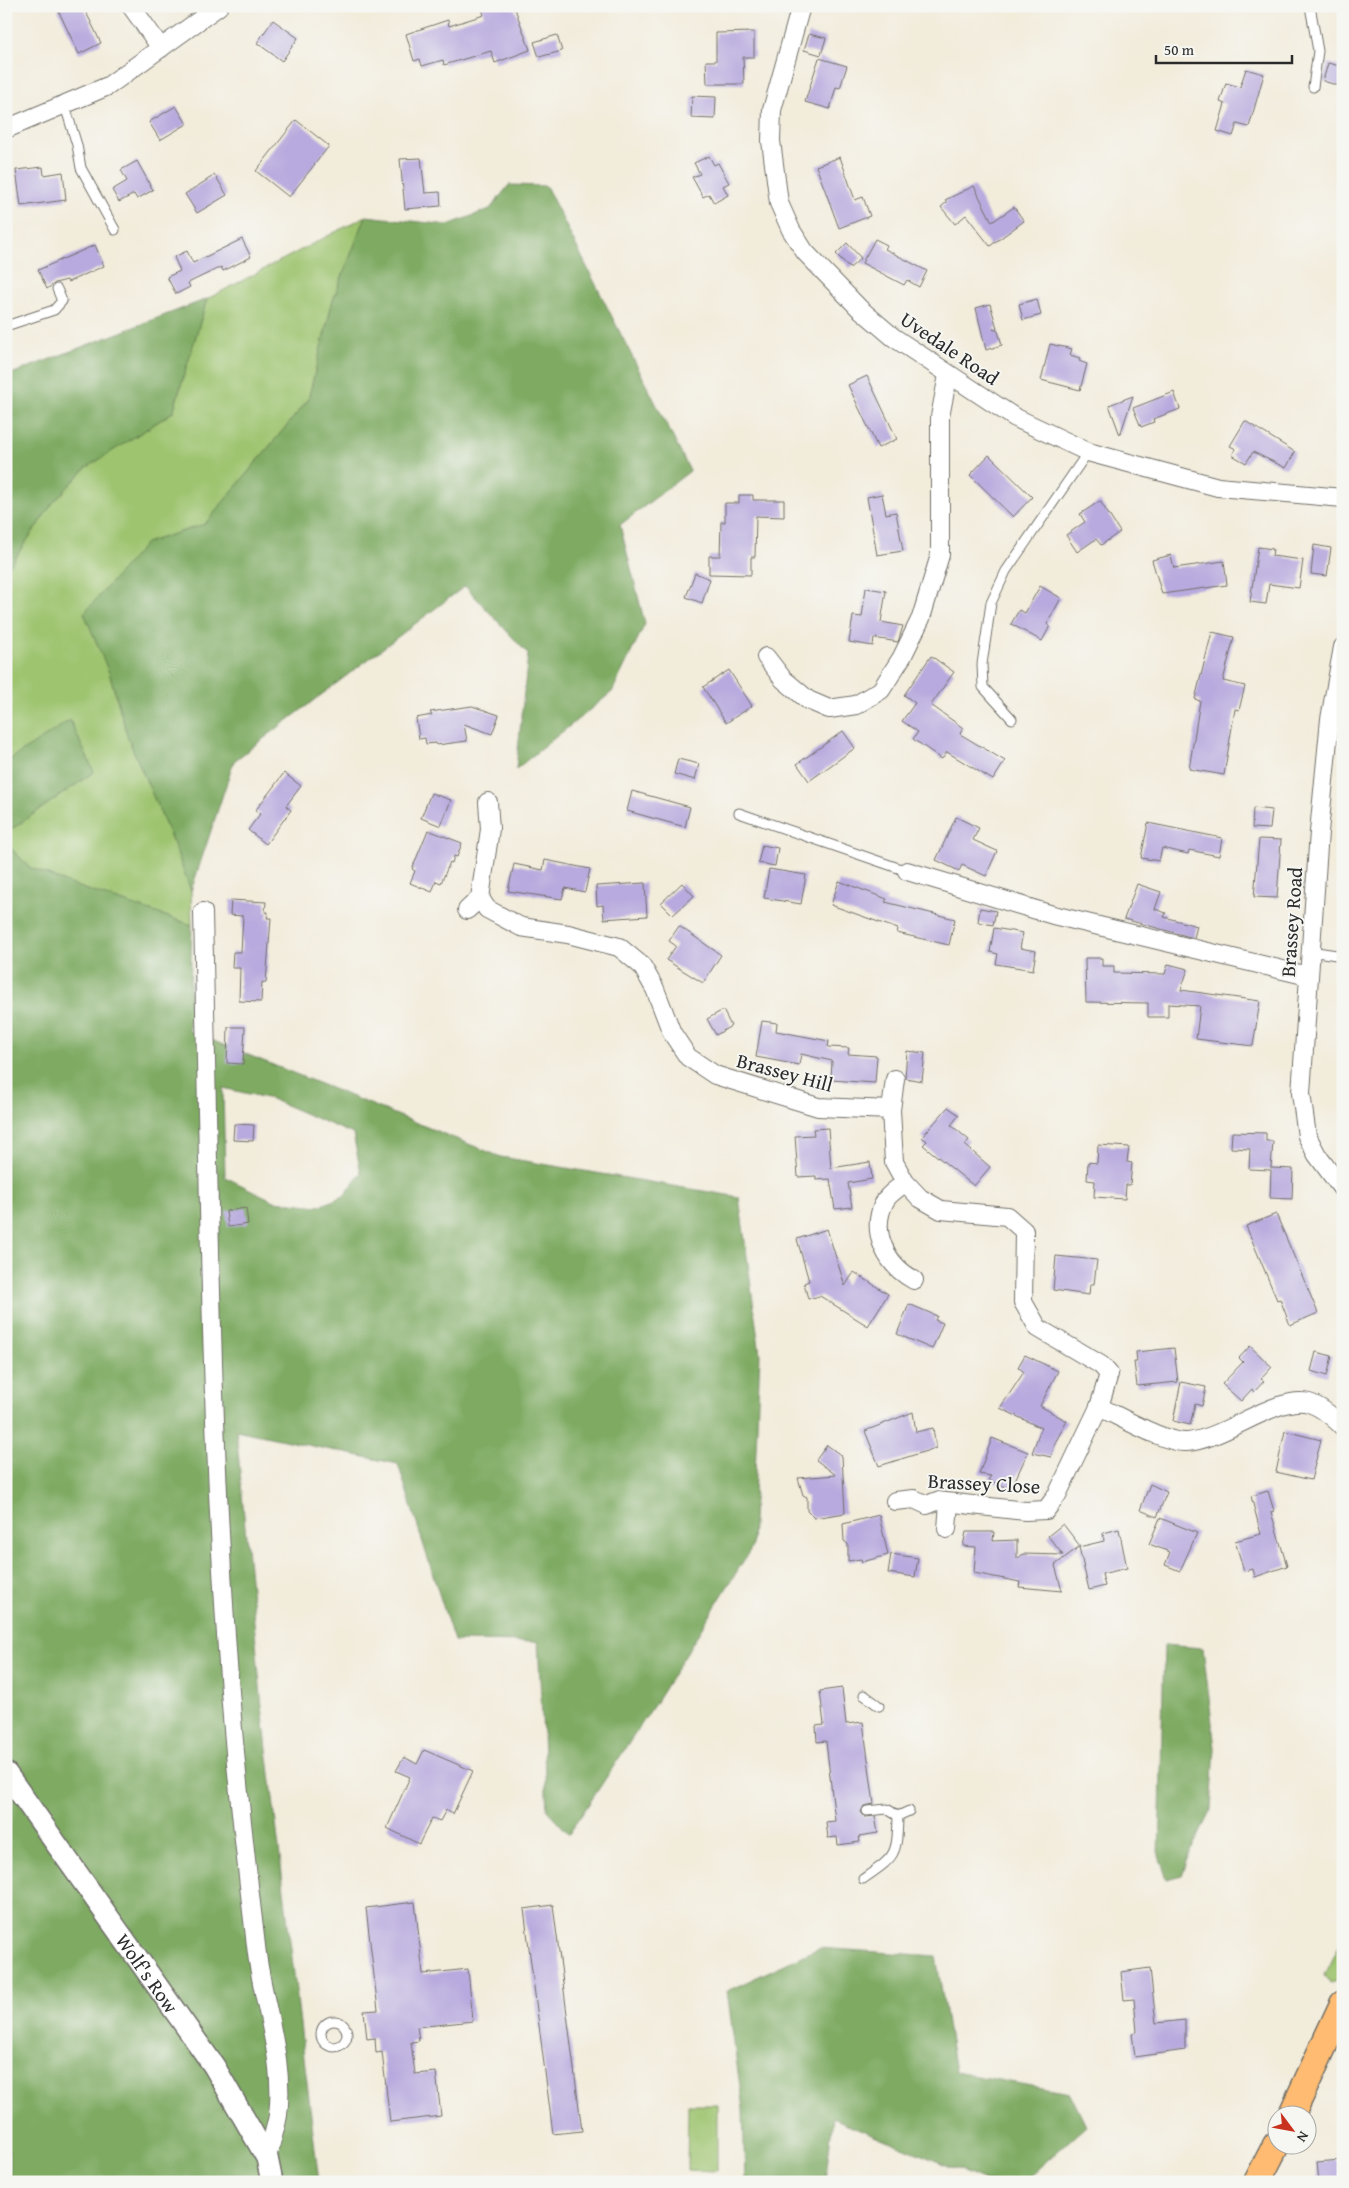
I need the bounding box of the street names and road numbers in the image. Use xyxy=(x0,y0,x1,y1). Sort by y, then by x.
street label: Uvedale Road xyxy=(895,304,1005,392)
street label: Brassey Road xyxy=(1273,866,1309,978)
street label: Brassey Hill xyxy=(734,1045,837,1099)
street label: Brassey Close xyxy=(927,1466,1041,1500)
street label: Wolf's Row xyxy=(109,1927,187,2019)

